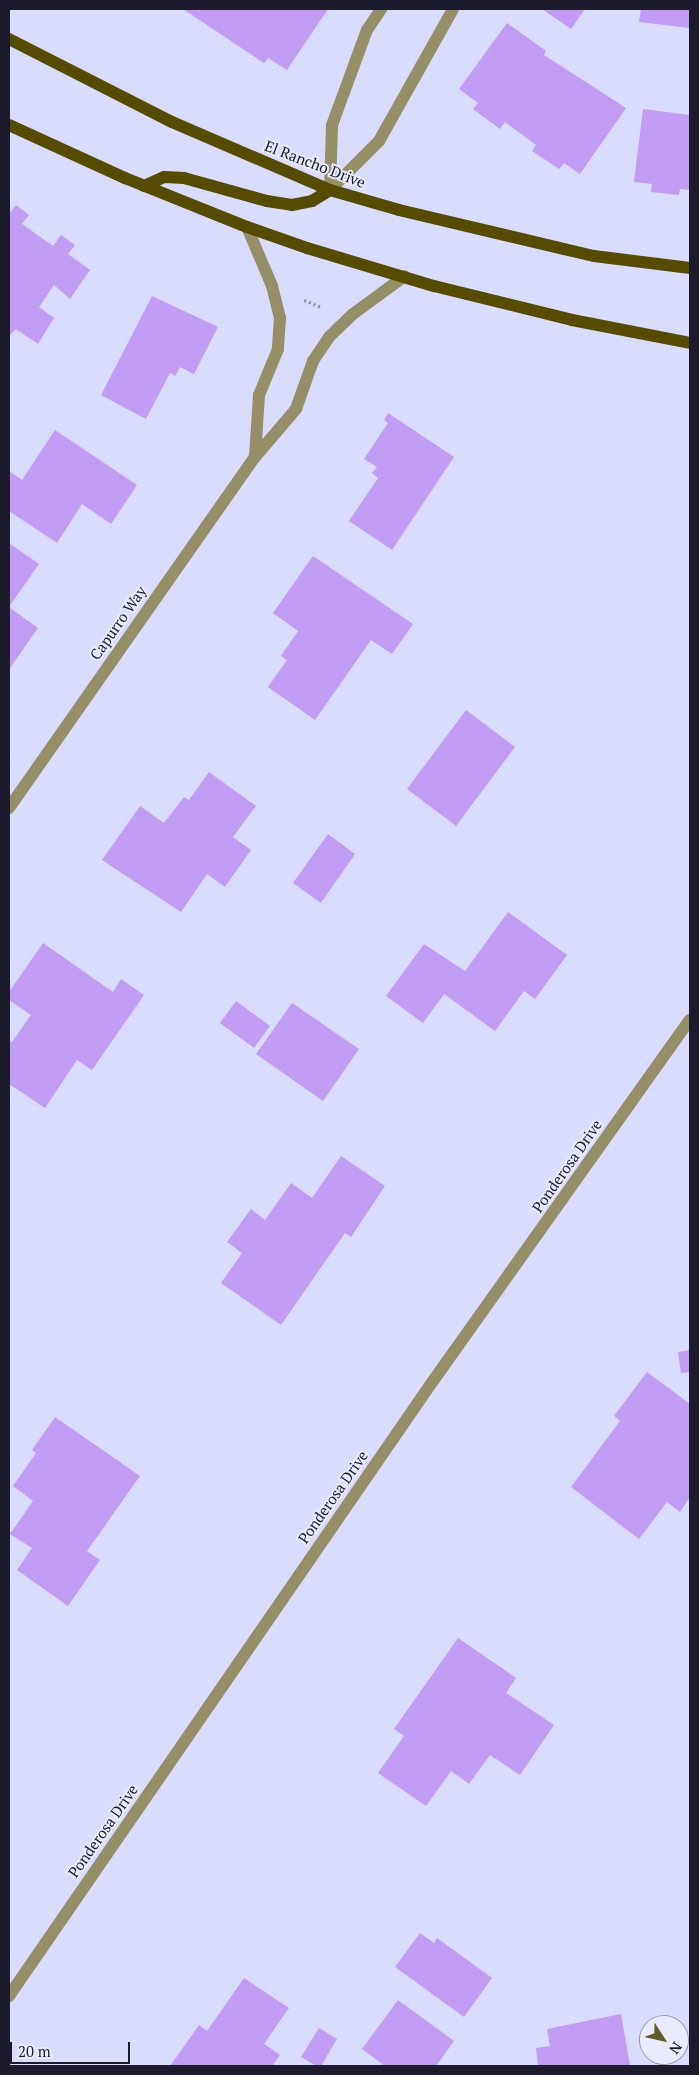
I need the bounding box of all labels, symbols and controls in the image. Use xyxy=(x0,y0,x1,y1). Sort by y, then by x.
street label: El Rancho Drive xyxy=(262,137,368,191)
street label: Capurro Way xyxy=(86,583,150,663)
street label: Ponderosa Drive xyxy=(528,1116,606,1216)
street label: Ponderosa Drive xyxy=(294,1447,372,1547)
street label: Ponderosa Drive xyxy=(64,1781,142,1881)
north arrow xyxy=(639,2015,689,2065)
scale bar xyxy=(12,2032,132,2064)
text: N xyxy=(665,2039,687,2058)
text: 20 m xyxy=(18,2041,51,2061)

